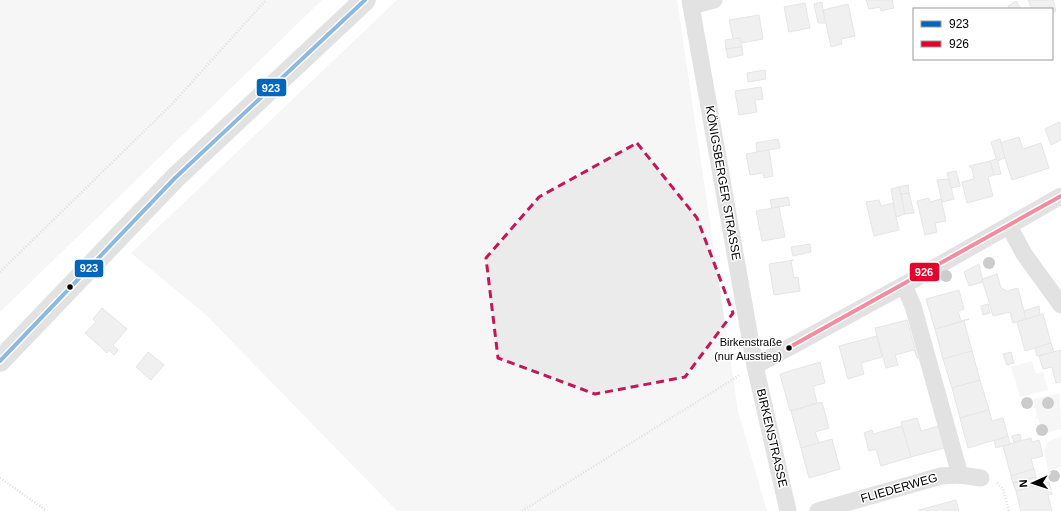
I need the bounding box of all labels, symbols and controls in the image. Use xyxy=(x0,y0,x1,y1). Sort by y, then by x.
legend xyxy=(913,8,1053,60)
text: 923 xyxy=(949,17,969,31)
text: 926 xyxy=(949,37,969,51)
line badge: 923 xyxy=(256,78,287,97)
text: 923 xyxy=(262,82,280,94)
street label: KÖNIGSBERGER STRASSE xyxy=(703,105,743,261)
line badge: 923 xyxy=(74,259,104,278)
text: 923 xyxy=(80,262,98,274)
line badge: 926 xyxy=(909,262,940,282)
text: 926 xyxy=(915,266,933,278)
unlabelled marker xyxy=(65,282,75,292)
place label: Birkenstraße (nur Ausstieg) xyxy=(714,336,782,362)
marker: Birkenstraße (nur Ausstieg) xyxy=(784,343,794,353)
street label: BIRKENSTRASSE xyxy=(754,387,790,489)
north arrow xyxy=(1013,463,1053,503)
street label: FLIEDERWEG xyxy=(859,470,939,506)
text: N xyxy=(1017,479,1029,488)

